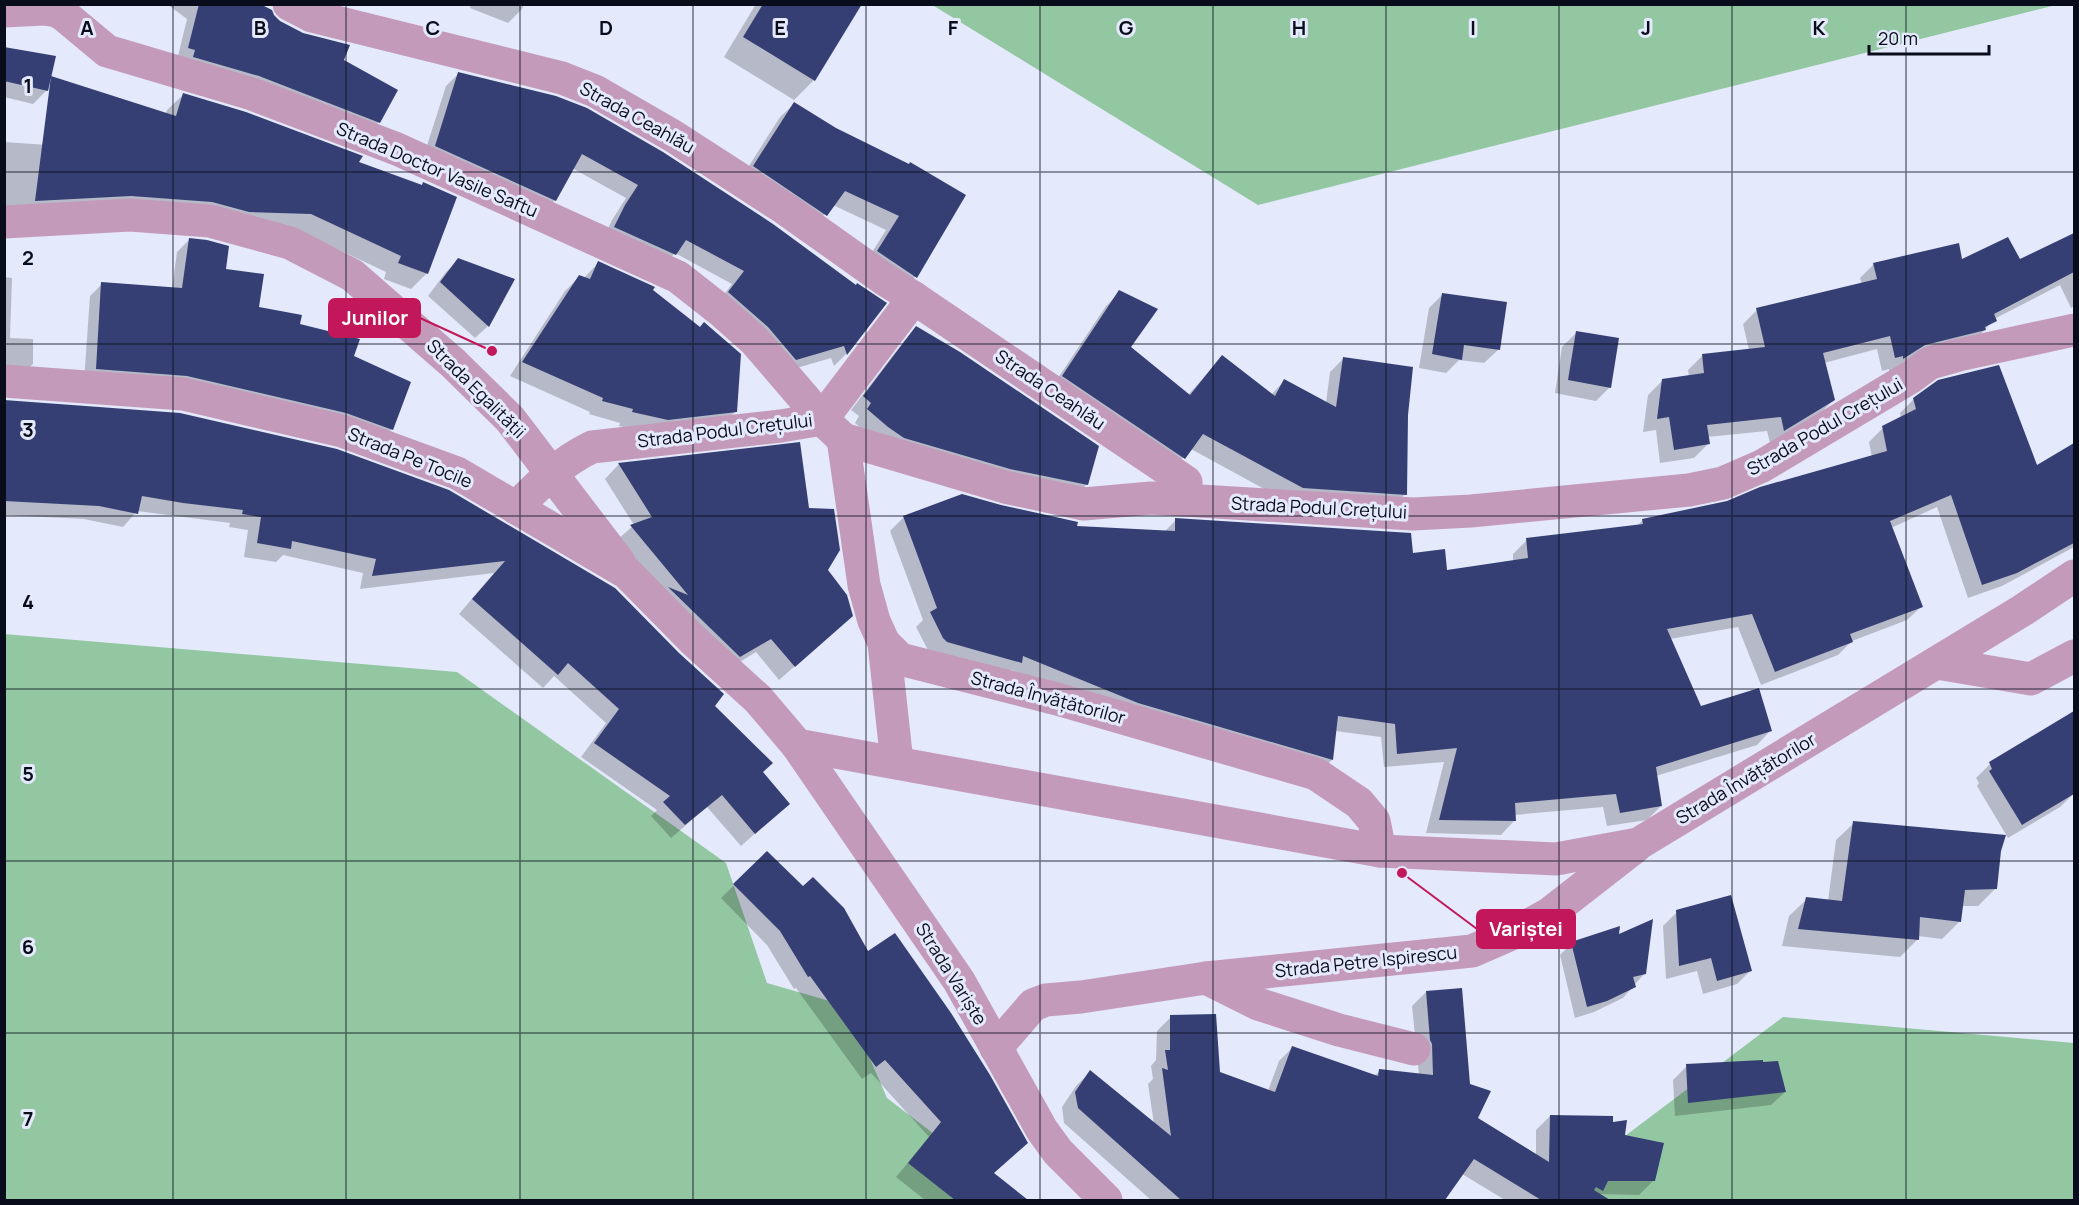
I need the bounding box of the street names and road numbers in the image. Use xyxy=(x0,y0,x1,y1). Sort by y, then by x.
street label: Strada Ceahlău xyxy=(576,76,699,159)
street label: Strada Doctor Vasile Saftu xyxy=(333,116,542,222)
street label: Strada Egalității xyxy=(422,334,531,443)
street label: Strada Ceahlău xyxy=(991,344,1110,435)
street label: Strada Podul Crețului xyxy=(1742,372,1907,481)
street label: Strada Podul Crețului xyxy=(636,407,814,453)
street label: Strada Pe Tocile xyxy=(345,421,476,493)
street label: Strada Podul Crețului xyxy=(1231,490,1408,524)
street label: Strada Învățătorilor xyxy=(968,665,1129,729)
street label: Strada Învățătorilor xyxy=(1671,727,1820,829)
street label: Strada Variște xyxy=(911,918,993,1029)
street label: Strada Petre Ispirescu xyxy=(1274,940,1458,983)

